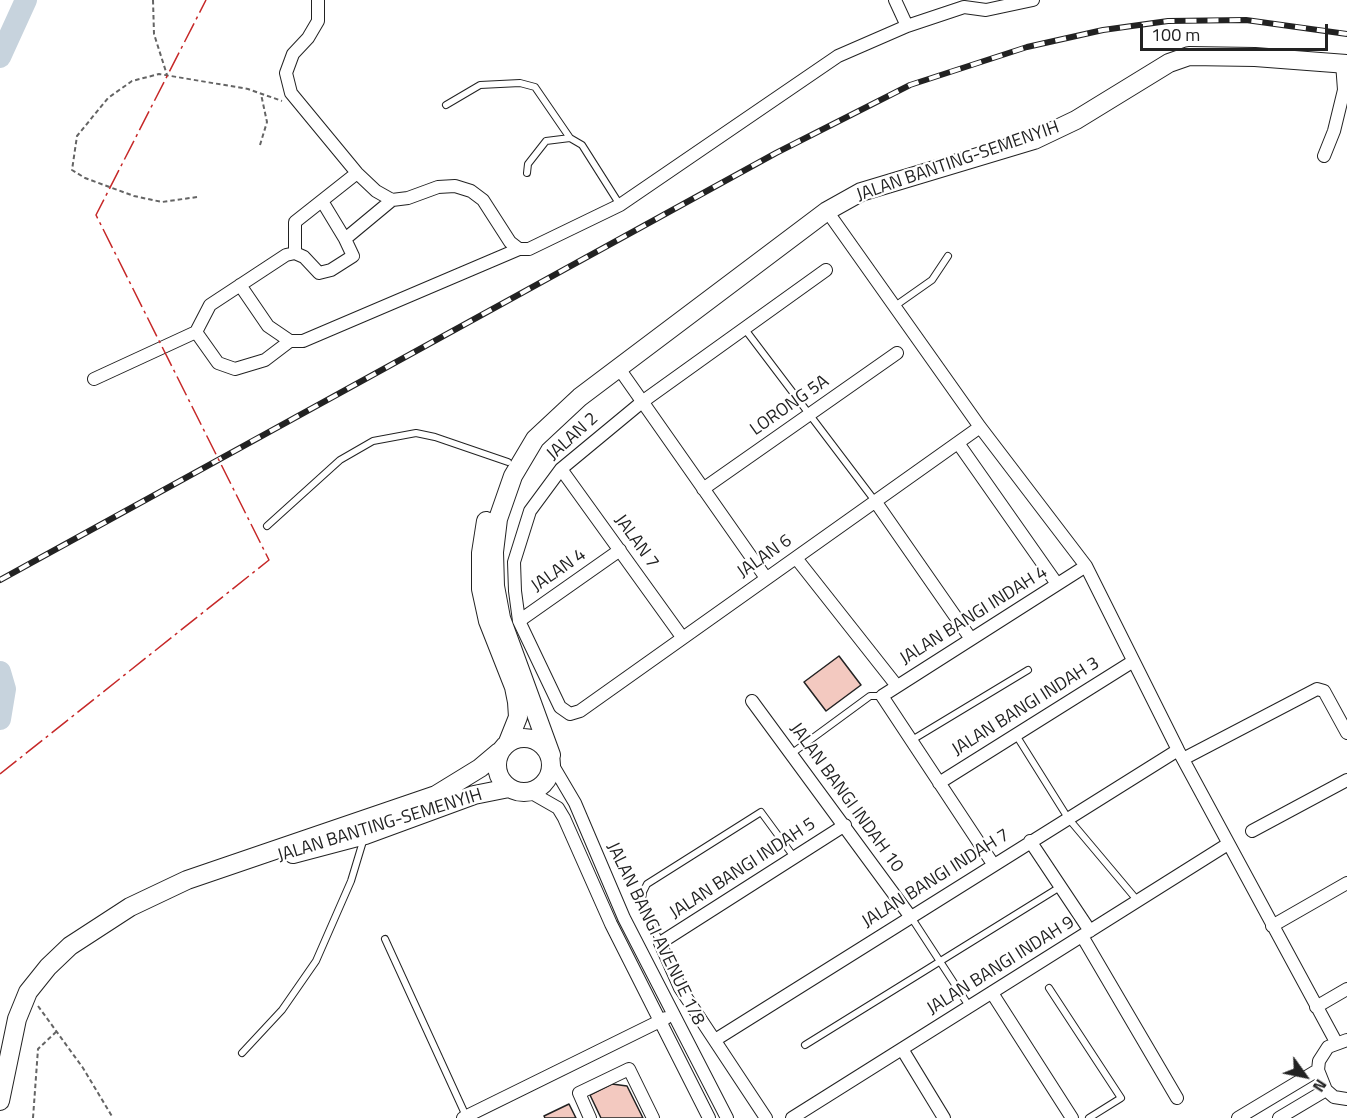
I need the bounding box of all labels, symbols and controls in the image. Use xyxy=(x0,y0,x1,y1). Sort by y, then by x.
scale bar xyxy=(1143,12,1330,50)
text: 100 m xyxy=(1151,21,1200,48)
street label: JALAN BANTING-SEMENYIH xyxy=(854,117,1062,207)
street label: LORONG 5A xyxy=(746,371,834,441)
street label: JALAN 2 xyxy=(543,408,603,466)
street label: JALAN 7 xyxy=(609,511,663,573)
street label: JALAN 6 xyxy=(734,531,796,583)
street label: JALAN 4 xyxy=(528,545,590,597)
street label: JALAN BANGI INDAH 4 xyxy=(896,562,1052,670)
street label: JALAN BANGI INDAH 3 xyxy=(948,653,1104,761)
street label: JALAN BANGI INDAH 10 xyxy=(784,719,908,877)
street label: JALAN BANTING-SEMENYIH xyxy=(275,785,485,867)
street label: JALAN BANGI INDAH 5 xyxy=(666,814,820,924)
street label: JALAN BANGI INDAH 7 xyxy=(858,825,1014,933)
street label: JALAN BANGI AVENUE 1/8 xyxy=(601,839,709,1029)
street label: JALAN BANGI INDAH 9 xyxy=(923,912,1079,1020)
north arrow xyxy=(1275,1046,1335,1106)
text: N xyxy=(1307,1075,1333,1097)

